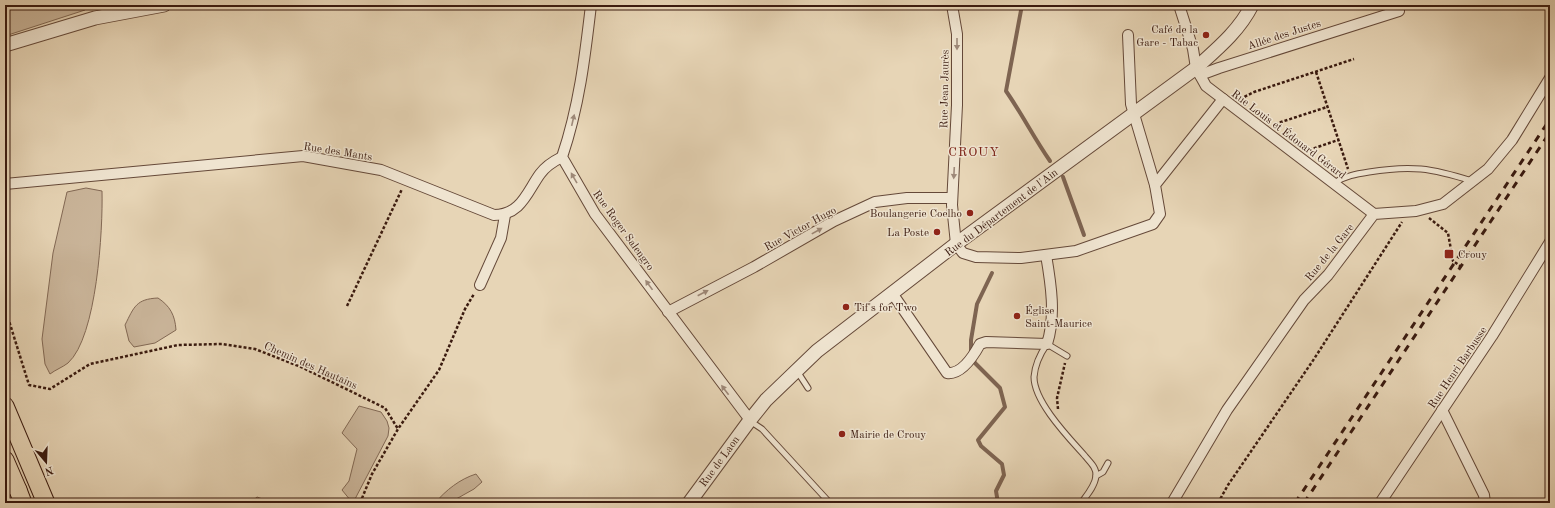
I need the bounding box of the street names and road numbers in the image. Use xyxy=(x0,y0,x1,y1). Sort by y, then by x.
street label: Allée des Justes xyxy=(1246,18,1323,52)
street label: Rue Jean Jaurès xyxy=(939,49,952,129)
street label: Rue Louis et Édouard Gérard xyxy=(1229,87,1349,182)
street label: Rue des Mants xyxy=(302,142,373,163)
street label: Rue du Département de l'Ain xyxy=(943,167,1060,259)
street label: Rue Roger Salengro xyxy=(590,189,655,273)
street label: Rue Victor Hugo xyxy=(763,205,839,254)
street label: Rue de la Gare xyxy=(1304,222,1357,284)
street label: Rue Henri Barbusse xyxy=(1427,325,1490,411)
street label: Chemin des Hautains xyxy=(262,341,359,392)
street label: Rue de Laon xyxy=(698,434,742,489)

